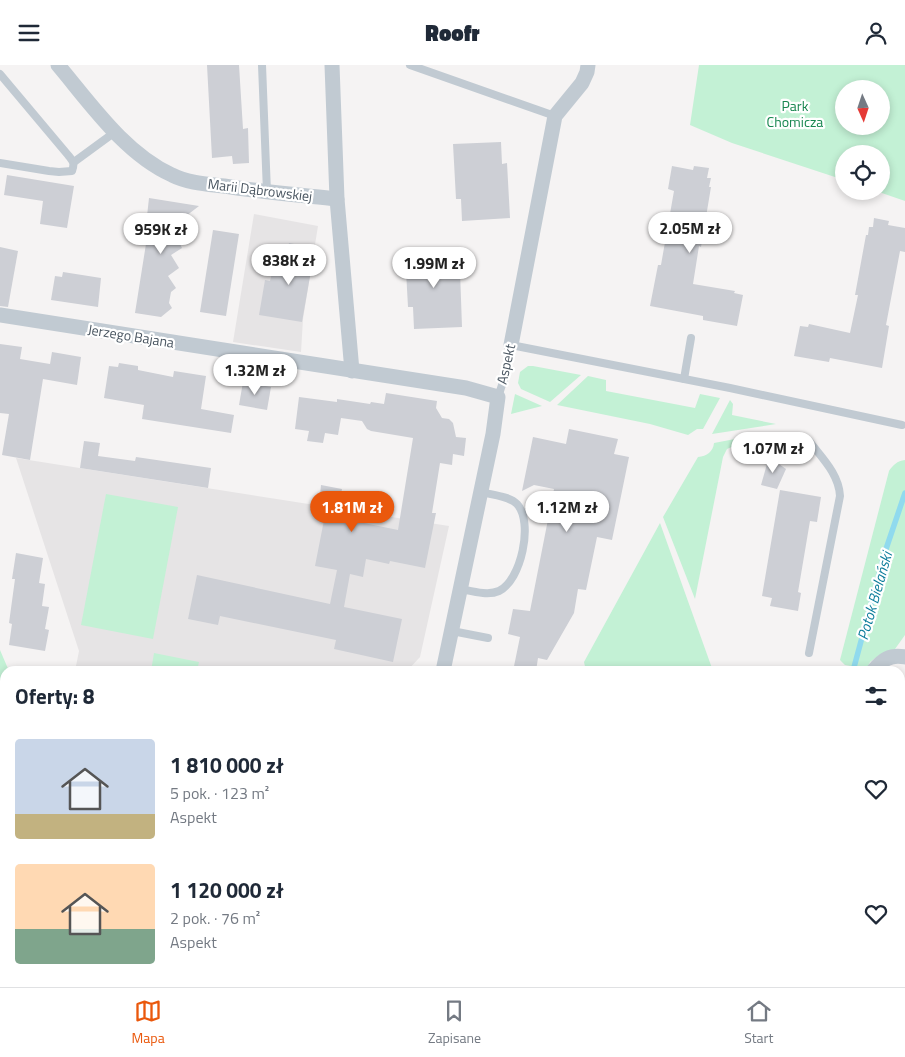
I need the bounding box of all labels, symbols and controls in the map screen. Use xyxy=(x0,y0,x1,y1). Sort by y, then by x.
text: Roofr xyxy=(425,16,480,50)
icon: menu xyxy=(15,19,43,47)
icon: person xyxy=(862,19,890,47)
north arrow xyxy=(835,80,890,135)
map controls xyxy=(835,80,890,200)
park label: Park Chomicza xyxy=(767,95,823,132)
button: locate xyxy=(835,145,890,200)
street label: Marii Dąbrowskiej xyxy=(207,173,314,206)
pin: 2.05M zł xyxy=(638,211,742,254)
pin: 959K zł xyxy=(115,213,207,255)
text: 2.05M zł xyxy=(659,216,721,240)
text: 959K zł xyxy=(134,217,188,241)
pin: 838K zł xyxy=(243,243,335,286)
pin: 1.99M zł xyxy=(382,247,486,289)
text: 838K zł xyxy=(262,248,316,272)
text: 1.99M zł xyxy=(403,251,465,275)
street label: Jerzego Bajana xyxy=(86,318,176,353)
street label: Aspekt xyxy=(491,342,520,386)
pin: 1.32M zł xyxy=(203,353,307,396)
text: 1.32M zł xyxy=(224,358,286,382)
pin: 1.07M zł xyxy=(721,431,825,474)
text: 1.07M zł xyxy=(742,436,804,460)
pin: 1.81M zł xyxy=(300,491,404,533)
pin: 1.12M zł xyxy=(515,491,619,533)
text: 1.81M zł xyxy=(321,495,383,519)
text: 1.12M zł xyxy=(536,495,598,519)
water label: Potok Bielański xyxy=(851,547,899,643)
text: Oferty: 8 xyxy=(15,680,95,712)
icon: filters xyxy=(862,682,890,710)
text: 1 810 000 zł xyxy=(170,749,284,781)
icon: home xyxy=(55,759,115,819)
icon: heart xyxy=(862,775,890,803)
text: 5 pok. · 123 m² xyxy=(170,781,269,805)
text: Aspekt xyxy=(170,805,217,829)
text: 1 120 000 zł xyxy=(170,874,284,906)
icon: home xyxy=(55,884,115,944)
icon: heart xyxy=(862,900,890,928)
text: 2 pok. · 76 m² xyxy=(170,906,260,930)
text: Aspekt xyxy=(170,930,217,954)
tab: Mapa xyxy=(132,997,165,1048)
tab: Zapisane xyxy=(428,997,481,1048)
tab: Start xyxy=(744,997,773,1048)

